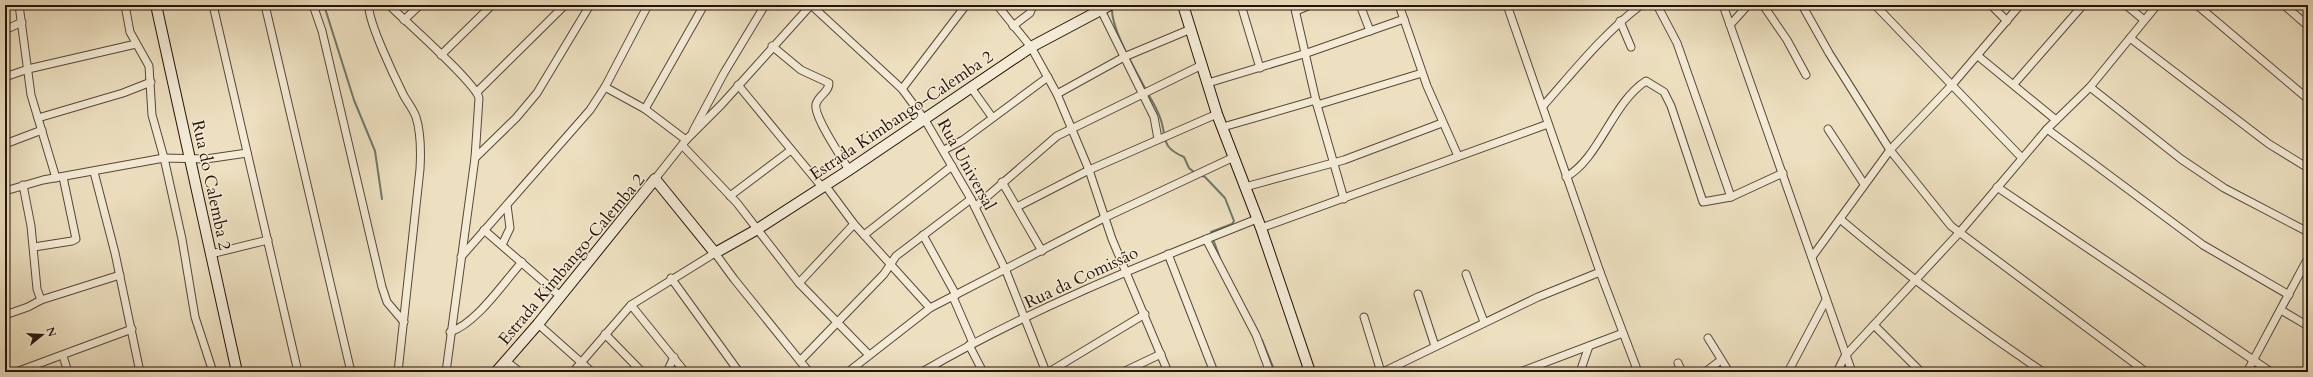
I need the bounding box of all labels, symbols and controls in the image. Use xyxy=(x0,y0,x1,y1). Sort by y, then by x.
street label: Estrada Kimbango-Calemba 2 xyxy=(805,45,998,186)
street label: Rua Universal xyxy=(932,114,1001,215)
street label: Rua do Calemba 2 xyxy=(187,118,237,252)
street label: Estrada Kimbango-Calemba 2 xyxy=(493,169,650,350)
street label: Rua da Comissão xyxy=(1020,241,1142,314)
north arrow xyxy=(22,315,62,355)
text: N xyxy=(42,325,60,339)

